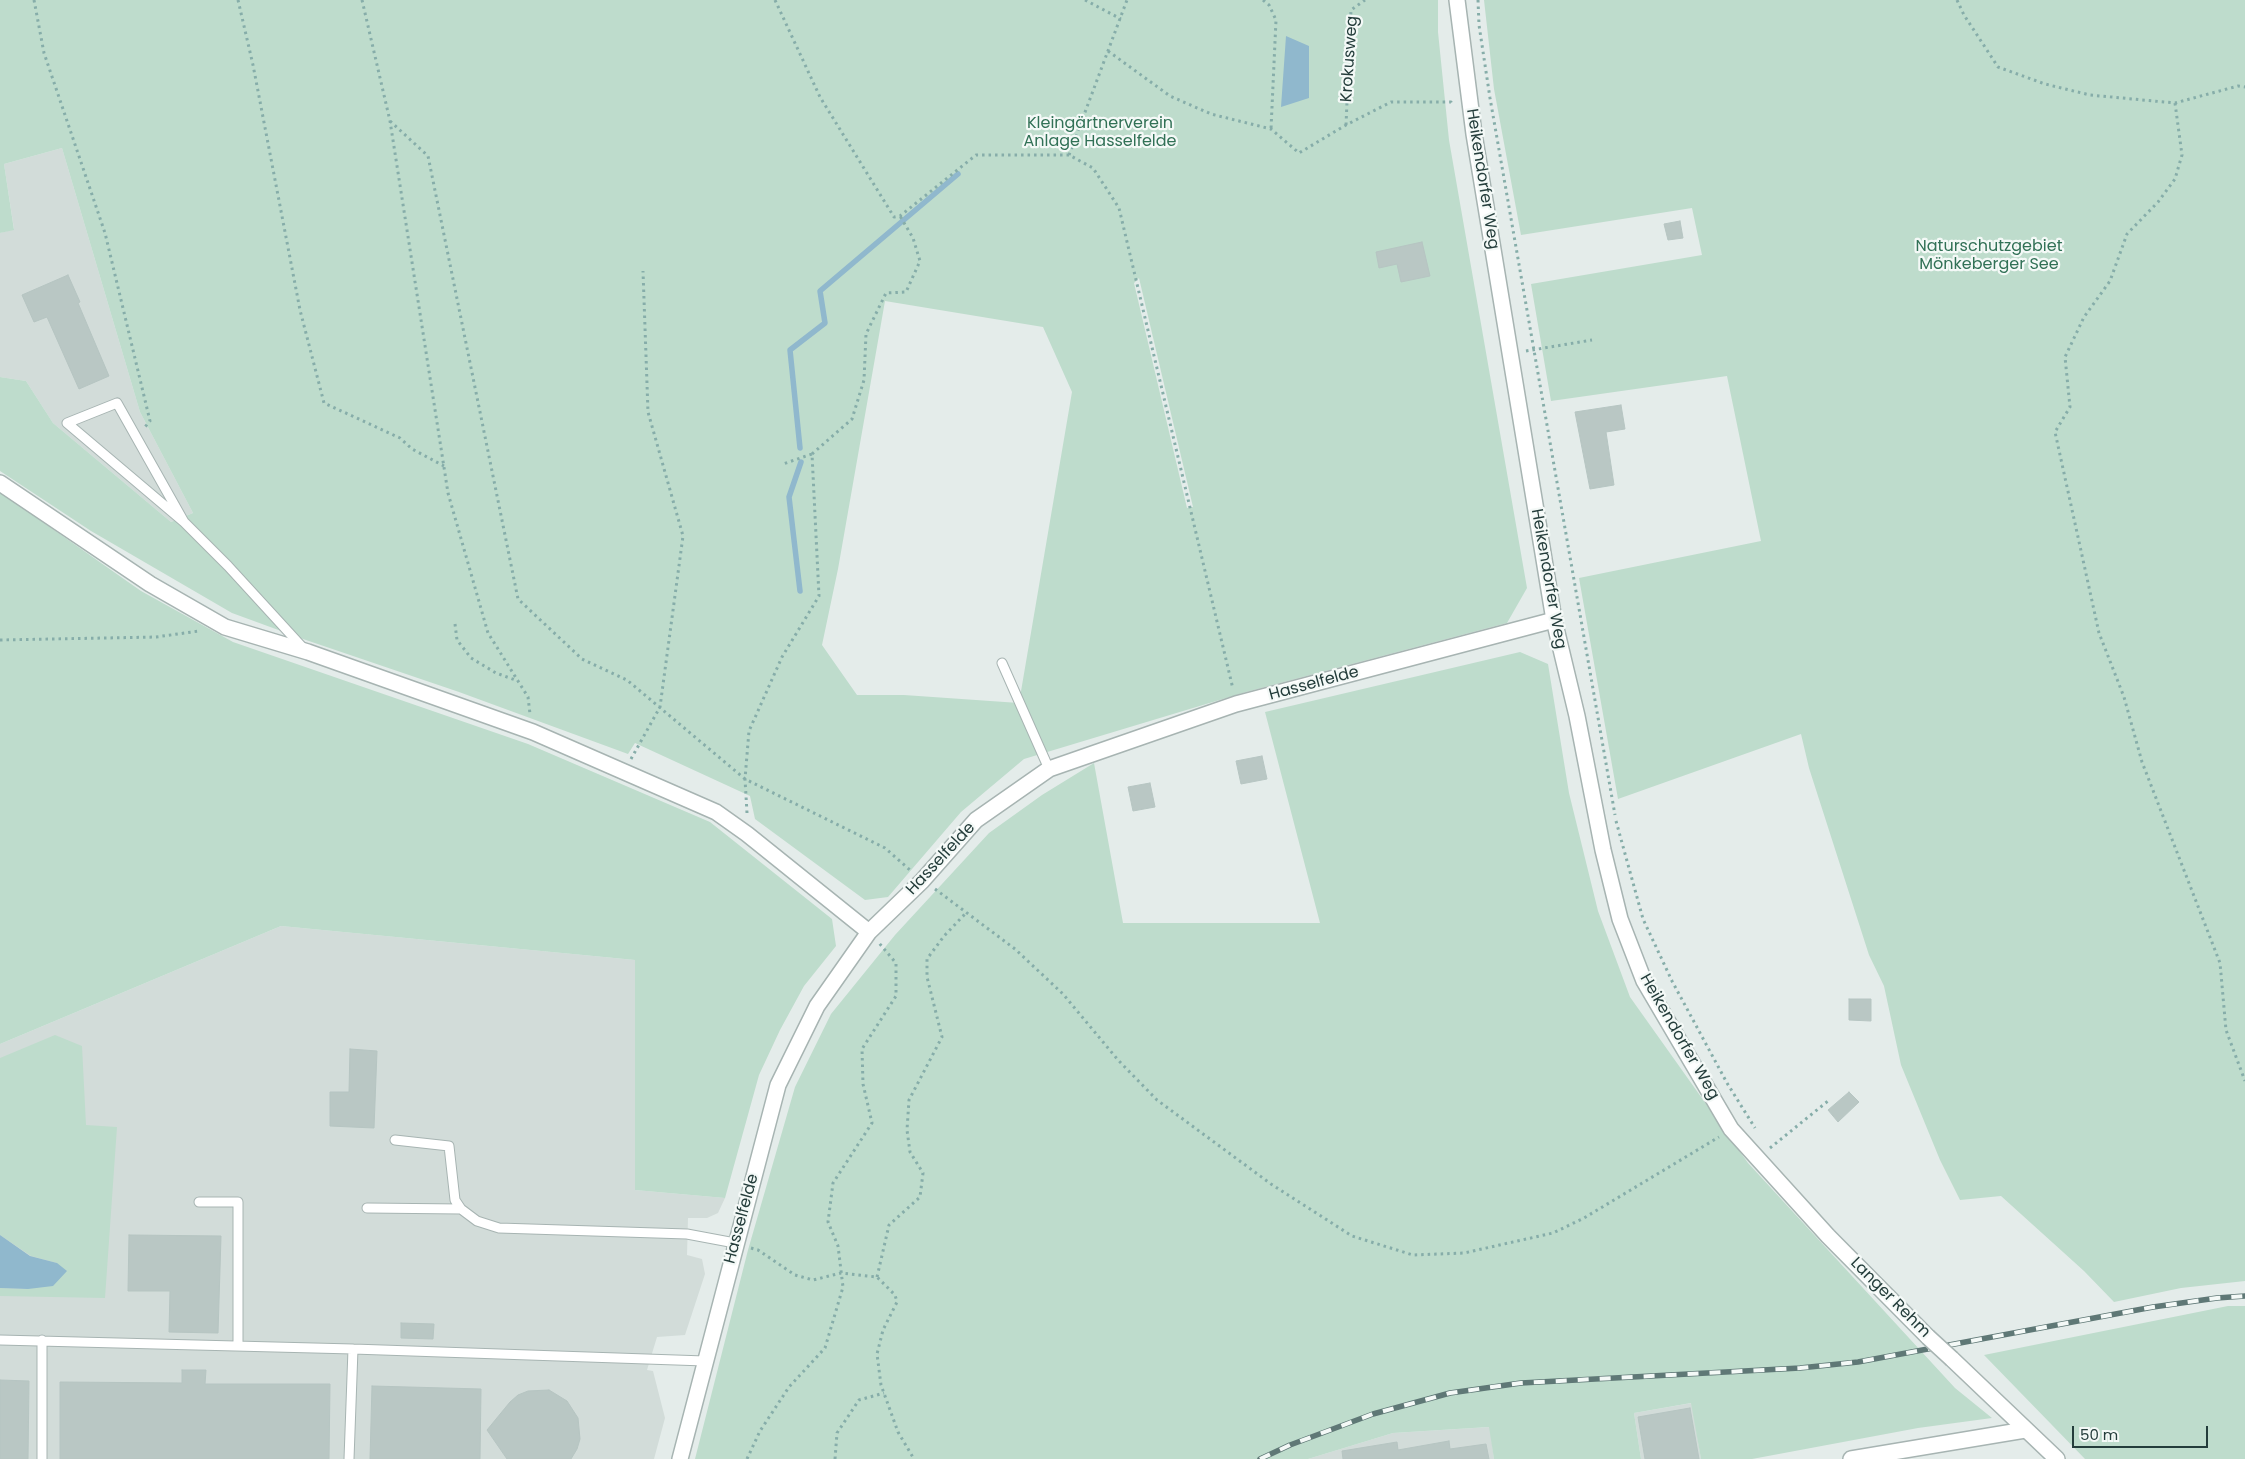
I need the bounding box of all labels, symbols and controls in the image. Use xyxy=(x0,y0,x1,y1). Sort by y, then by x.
street label: Krokusweg xyxy=(1337,15,1363,103)
street label: Heikendorfer Weg xyxy=(1461,107,1503,251)
park label: Kleingärtnerverein Anlage Hasselfelde xyxy=(1023,114,1177,152)
park label: Naturschutzgebiet Mönkeberger See xyxy=(1916,237,2062,275)
street label: Heikendorfer Weg xyxy=(1526,507,1570,651)
street label: Hasselfelde xyxy=(1267,663,1361,705)
street label: Hasselfelde xyxy=(903,819,979,899)
street label: Heikendorfer Weg xyxy=(1635,971,1723,1103)
street label: Hasselfelde xyxy=(721,1172,763,1266)
street label: Langer Rehm xyxy=(1846,1254,1934,1342)
scale bar xyxy=(2075,1416,2211,1448)
text: 50 m xyxy=(2080,1424,2118,1445)

